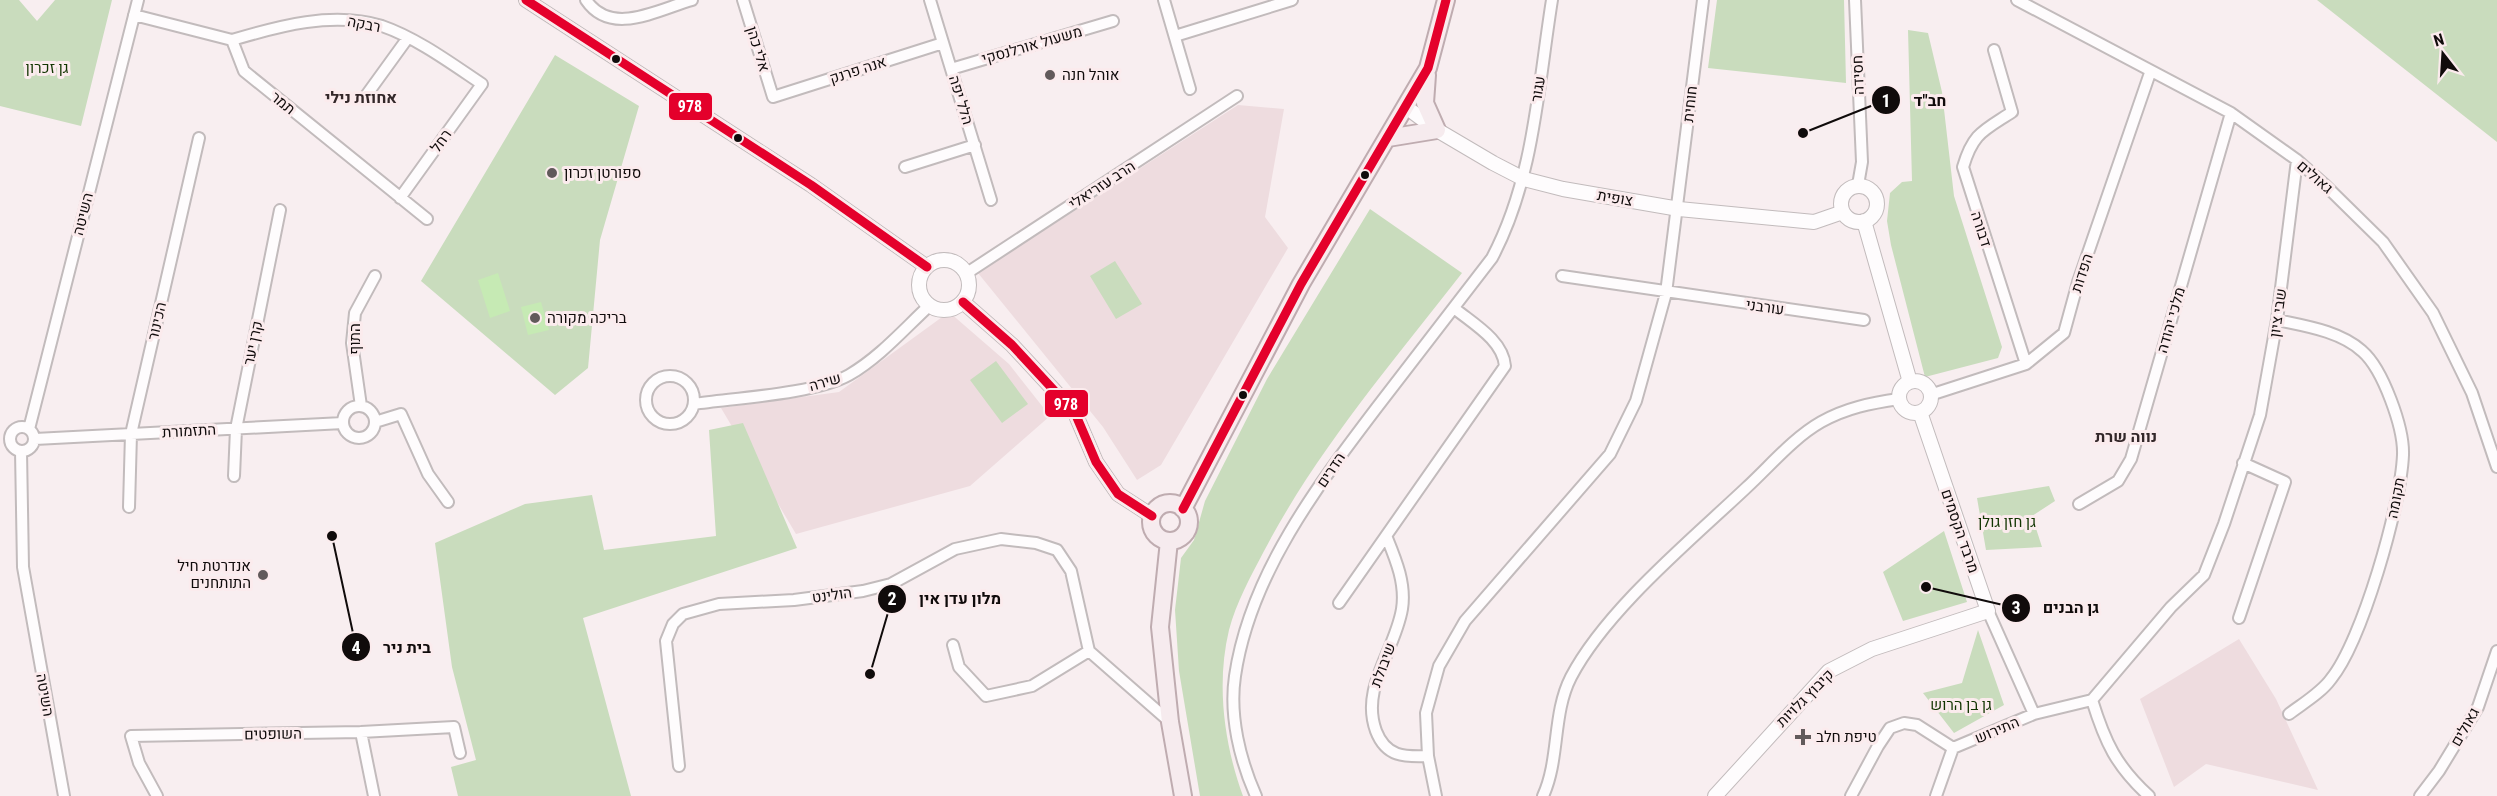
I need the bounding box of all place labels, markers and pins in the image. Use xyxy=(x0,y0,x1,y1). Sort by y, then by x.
unlabelled marker xyxy=(610,53,622,65)
place label: אוהל חנה xyxy=(1062,66,1119,84)
marker: אוהל חנה xyxy=(1043,68,1057,82)
callout: חב"ד xyxy=(1871,83,1958,117)
unlabelled marker xyxy=(732,132,744,144)
place label: ספורטן זכרון xyxy=(564,164,641,182)
marker: ספורטן זכרון xyxy=(545,166,559,180)
unlabelled marker xyxy=(1359,169,1371,181)
place label: בריכה מקורה xyxy=(547,309,627,327)
marker: בריכה מקורה xyxy=(528,311,542,325)
unlabelled marker xyxy=(1237,389,1249,401)
place label: אנדרטת חיל התותחנים xyxy=(177,557,251,592)
marker: אנדרטת חיל התותחנים xyxy=(256,568,270,582)
callout: מלון עדן אין xyxy=(877,582,1013,616)
callout: גן הבנים xyxy=(2001,591,2111,625)
callout: בית ניר xyxy=(341,630,443,664)
marker: טיפת חלב xyxy=(1794,728,1812,746)
place label: טיפת חלב xyxy=(1816,728,1877,746)

